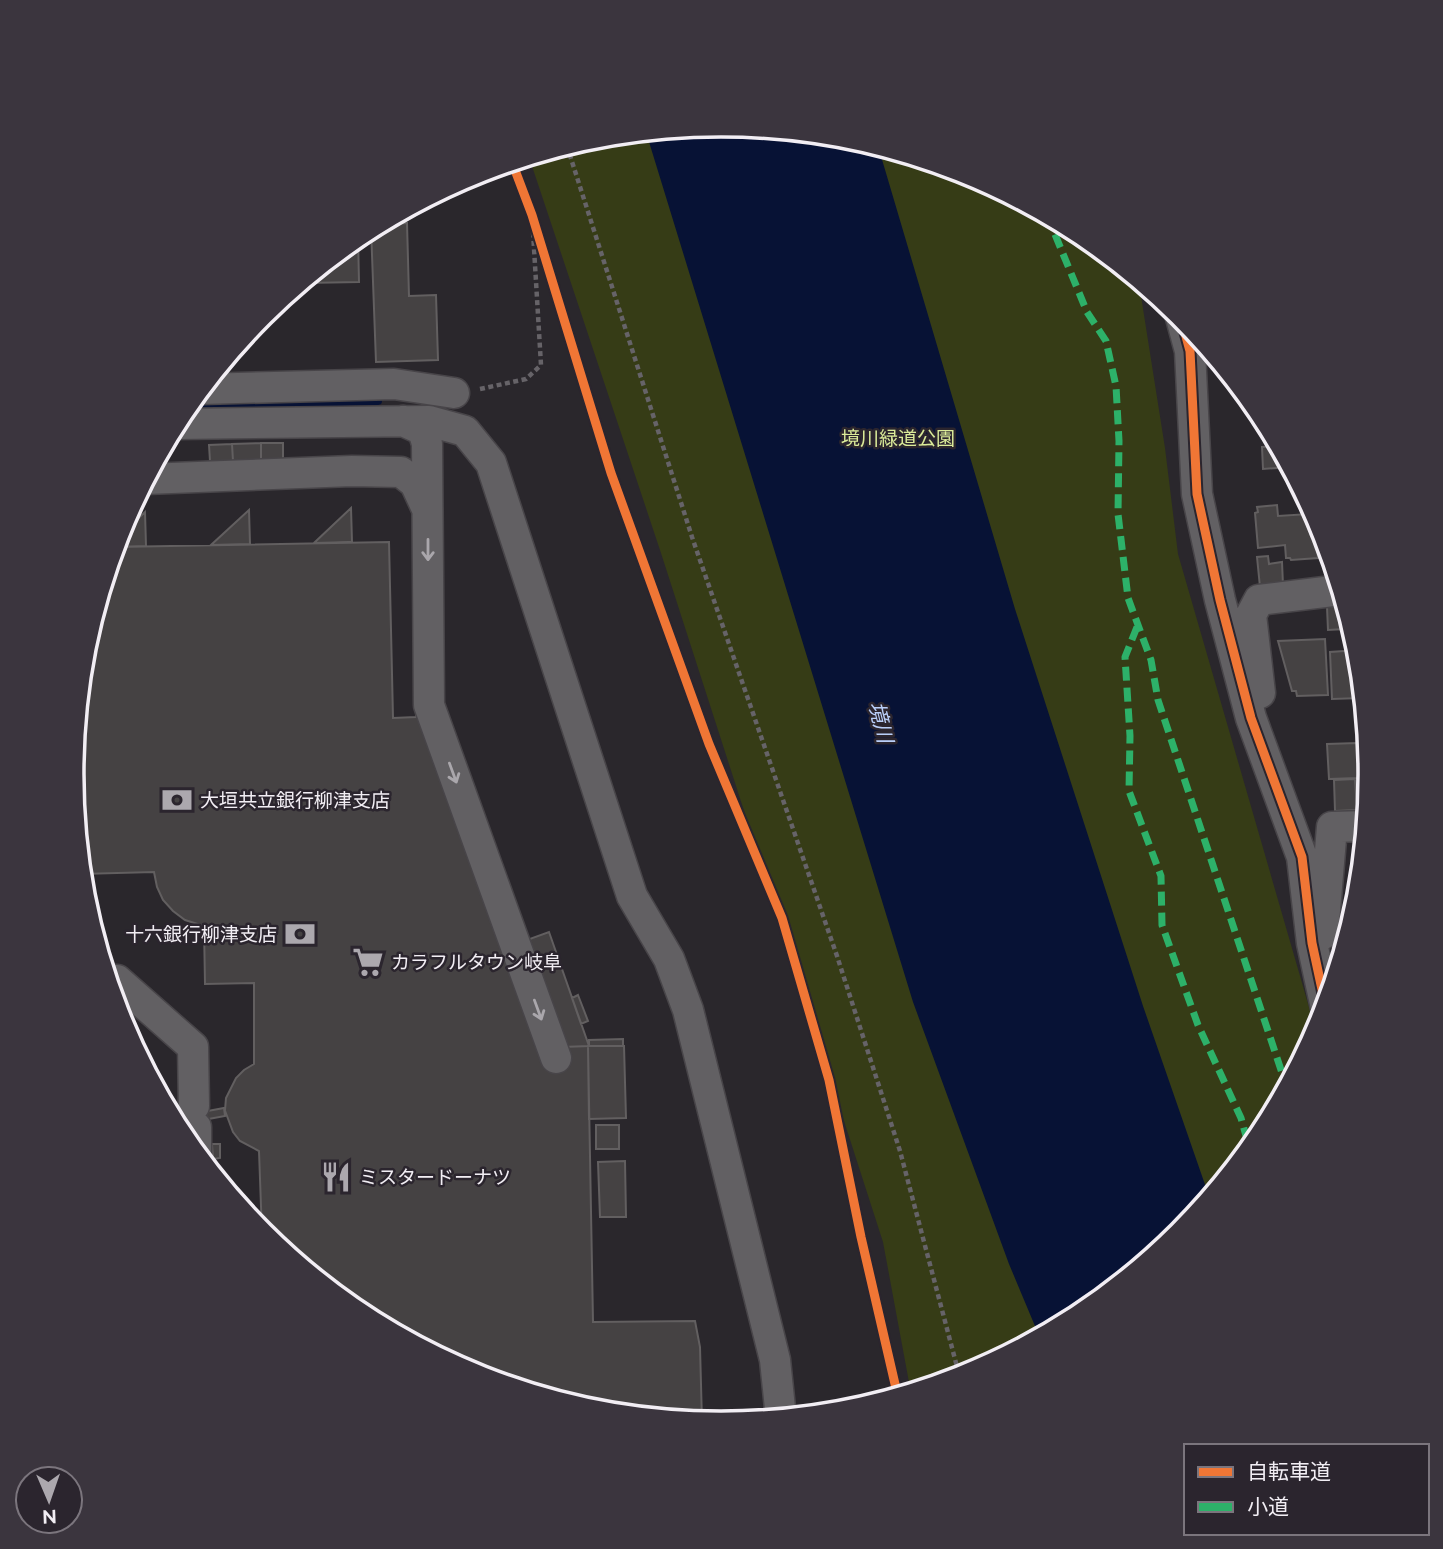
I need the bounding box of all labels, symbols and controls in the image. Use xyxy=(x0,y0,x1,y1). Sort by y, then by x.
park label: 境川緑道公園 xyxy=(841,427,955,449)
one-way arrow xyxy=(421,538,435,561)
water label: 境川 xyxy=(864,699,899,747)
one-way arrow xyxy=(448,762,460,784)
bank icon: 大垣共立銀行柳津支店 xyxy=(160,783,194,817)
place label: 大垣共立銀行柳津支店 xyxy=(200,789,390,811)
bank icon: 十六銀行柳津支店 xyxy=(283,917,317,951)
place label: 十六銀行柳津支店 xyxy=(125,923,277,945)
supermarket icon: カラフルタウン岐阜 xyxy=(351,945,385,979)
place label: カラフルタウン岐阜 xyxy=(391,951,562,973)
one-way arrow xyxy=(533,999,546,1021)
restaurant icon: ミスタードーナツ xyxy=(319,1160,353,1194)
place label: ミスタードーナツ xyxy=(359,1166,511,1188)
legend xyxy=(1184,1444,1429,1535)
text: 自転車道 xyxy=(1247,1459,1331,1484)
north arrow xyxy=(14,1465,84,1535)
text: 小道 xyxy=(1247,1494,1289,1519)
text: N xyxy=(42,1506,57,1528)

